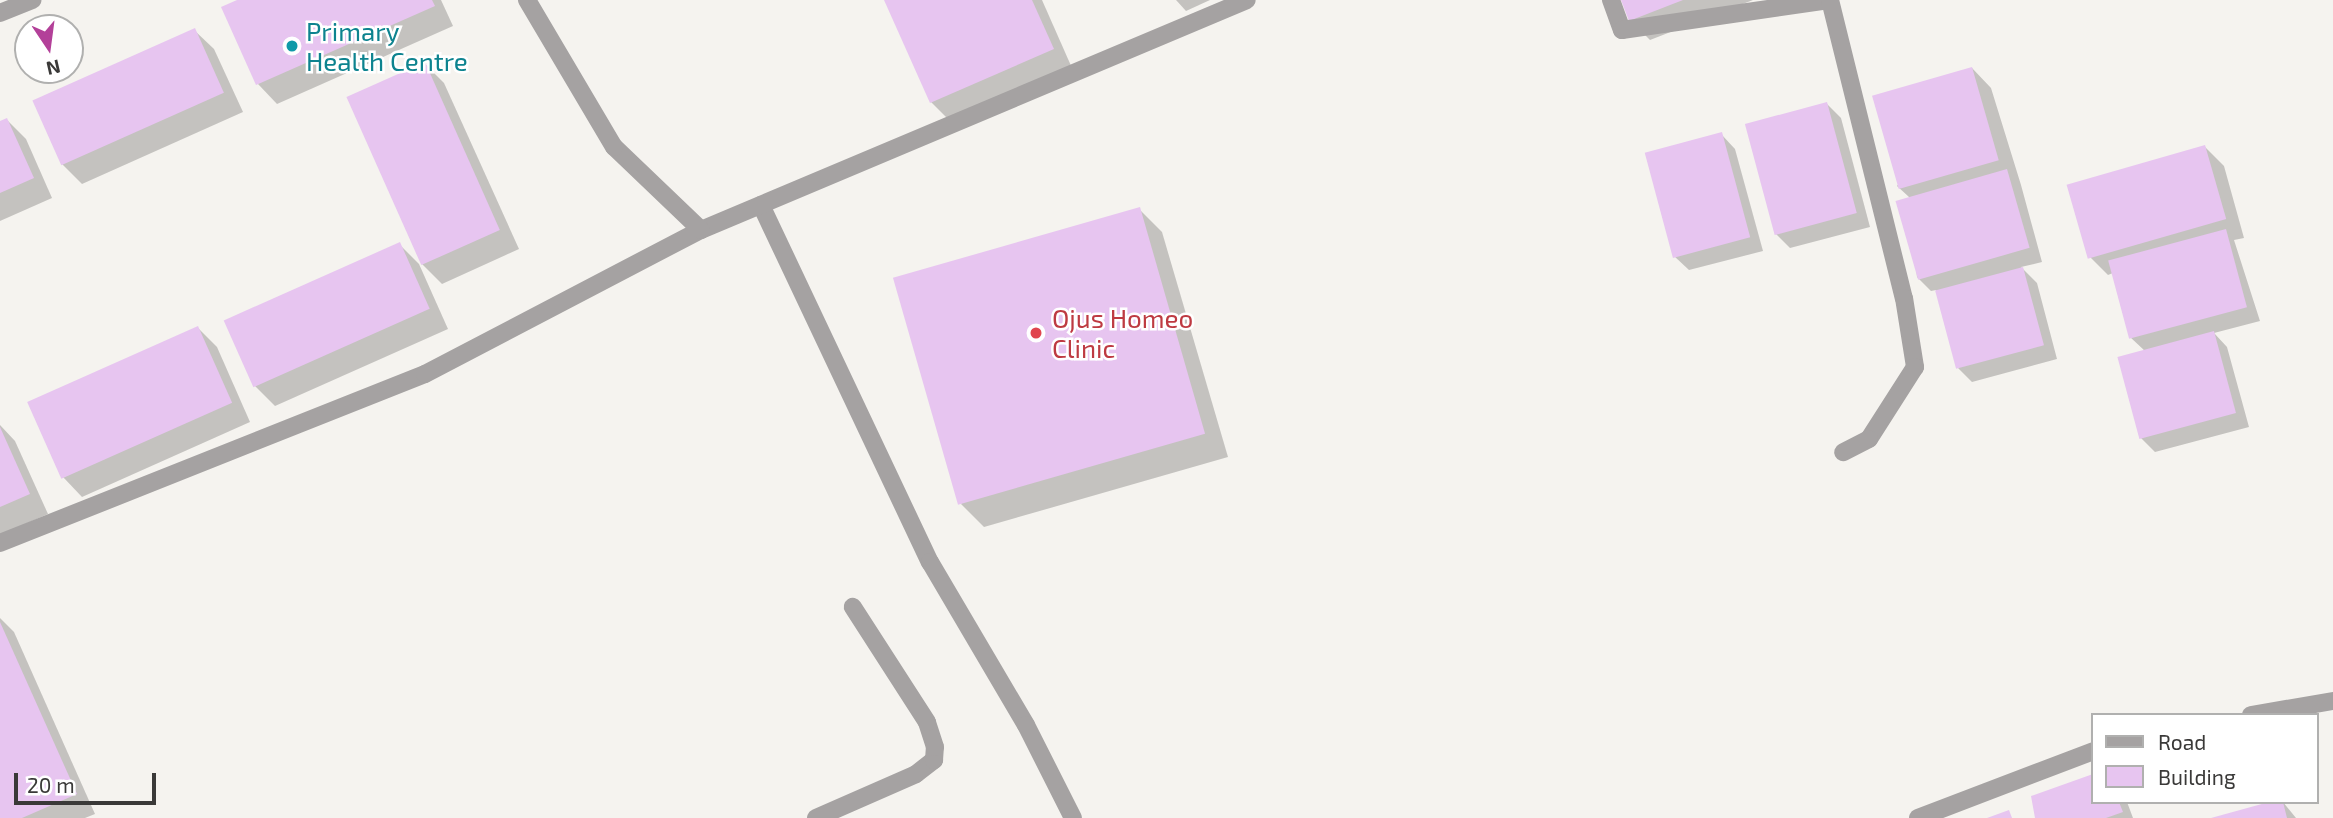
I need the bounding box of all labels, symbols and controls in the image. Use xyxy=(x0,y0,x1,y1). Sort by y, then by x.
north arrow xyxy=(14,14,84,84)
place label: Primary Health Centre xyxy=(306,15,468,76)
marker: Primary Health Centre xyxy=(284,38,300,54)
text: N xyxy=(44,55,63,81)
place label: Ojus Homeo Clinic xyxy=(1052,302,1193,364)
marker: Ojus Homeo Clinic xyxy=(1026,323,1046,343)
legend xyxy=(2092,713,2319,804)
text: Road xyxy=(2158,729,2206,754)
scale bar xyxy=(18,758,159,802)
text: Building xyxy=(2158,764,2236,789)
text: 20 m xyxy=(27,772,75,797)

